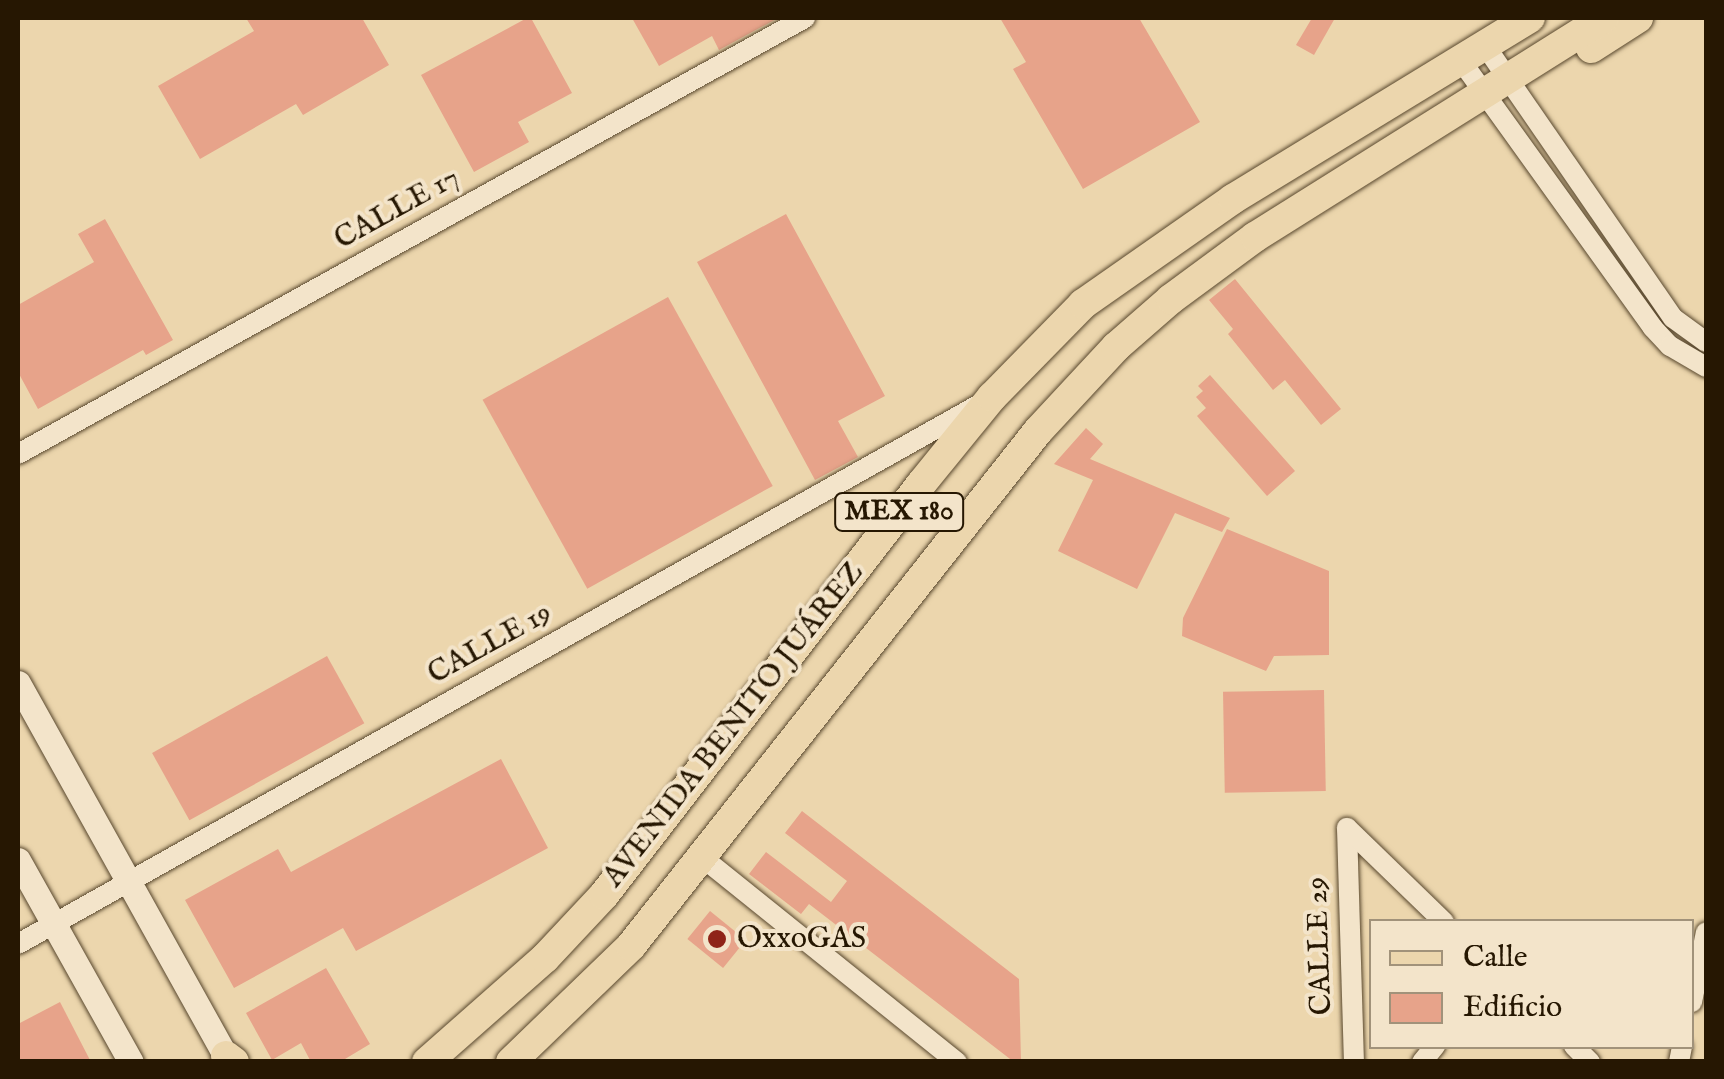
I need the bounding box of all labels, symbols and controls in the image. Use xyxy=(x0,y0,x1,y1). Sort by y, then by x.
street label: CALLE 17 xyxy=(328,160,466,258)
road number: MEX 180 xyxy=(834,489,964,535)
street label: AVENIDA BENITO JUÁREZ xyxy=(596,555,872,895)
street label: CALLE 19 xyxy=(422,595,558,693)
street label: CALLE 29 xyxy=(1300,876,1340,1016)
legend xyxy=(1369,919,1694,1049)
place label: OxxoGAS xyxy=(737,921,866,957)
marker: OxxoGAS xyxy=(706,928,728,950)
text: Calle xyxy=(1463,939,1527,977)
text: Edificio xyxy=(1463,989,1562,1027)

